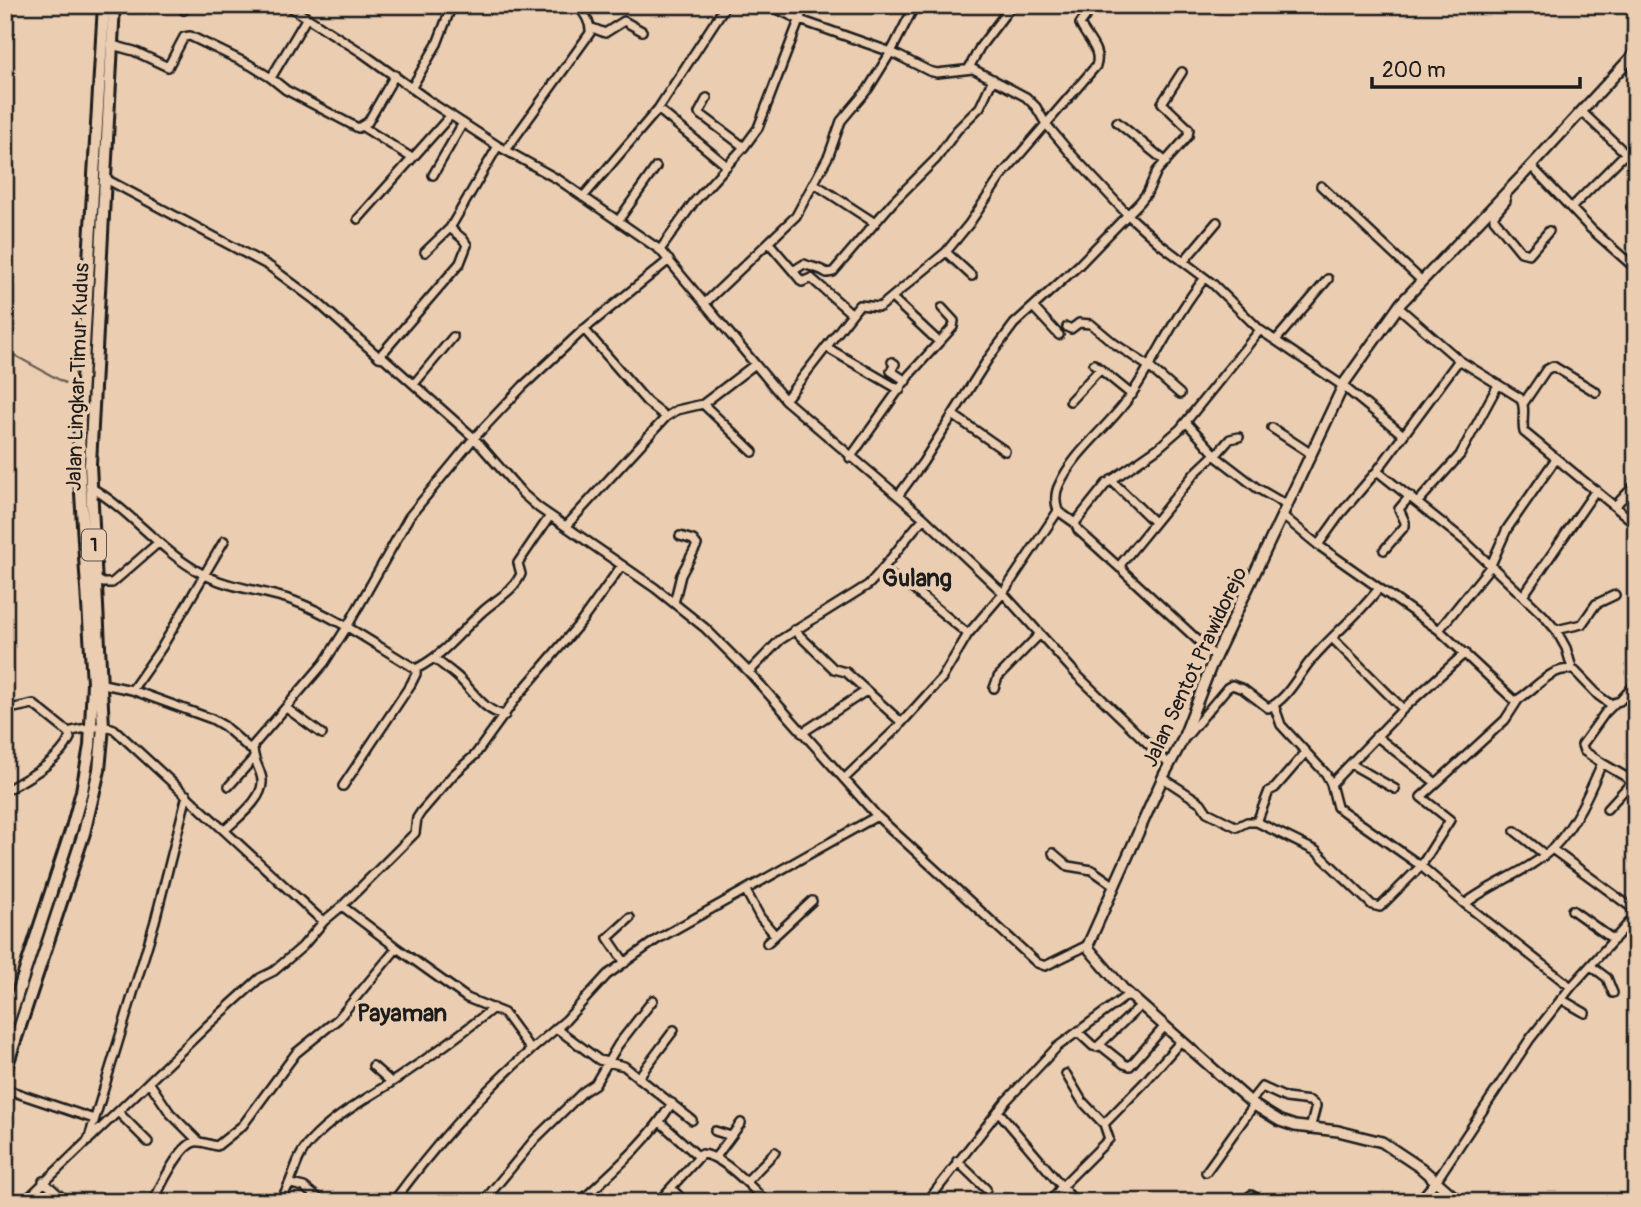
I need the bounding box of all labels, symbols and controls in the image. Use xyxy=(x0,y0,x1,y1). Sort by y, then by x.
scale bar xyxy=(1372,46,1580,90)
text: 200 m xyxy=(1382,57,1446,84)
street label: Jalan Lingkar Timur Kudus xyxy=(61,262,95,492)
road number: 1 xyxy=(82,530,106,560)
street label: Jalan Sentot Prawidorejo xyxy=(1137,562,1253,772)
district label: Gulang xyxy=(882,564,952,593)
district label: Payaman xyxy=(357,999,447,1028)

